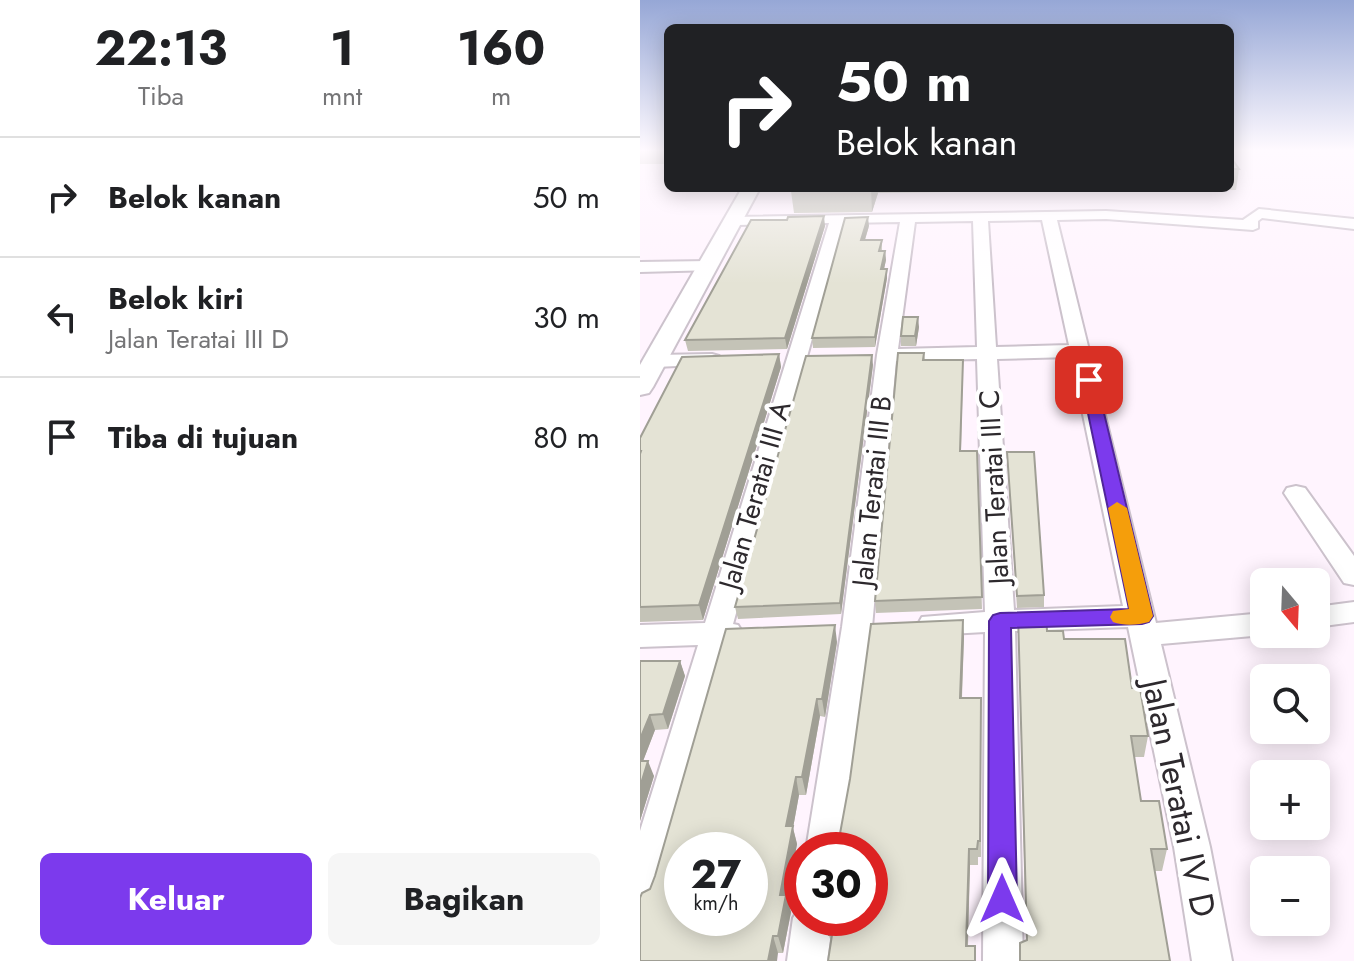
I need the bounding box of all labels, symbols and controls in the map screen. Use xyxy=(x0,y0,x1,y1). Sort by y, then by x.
text: 22:13 xyxy=(95,14,227,83)
text: 1 xyxy=(330,14,354,83)
text: 160 xyxy=(457,14,545,83)
text: 50 m xyxy=(836,41,972,122)
icon: right xyxy=(704,56,808,160)
text: Tiba xyxy=(138,77,184,115)
text: mnt xyxy=(322,77,362,115)
text: m xyxy=(491,77,511,115)
text: Belok kanan xyxy=(836,116,1017,168)
icon: right xyxy=(40,175,84,219)
text: Belok kanan xyxy=(108,176,281,219)
text: 50 m xyxy=(533,176,600,219)
text: Belok kiri xyxy=(108,277,243,320)
icon: left xyxy=(40,295,84,339)
text: 30 m xyxy=(533,296,600,339)
text: Jalan Teratai III D xyxy=(108,320,289,358)
pin xyxy=(1055,346,1123,414)
icon: arrive xyxy=(1067,358,1111,402)
street label: Jalan Teratai III C xyxy=(968,389,1020,589)
street label: Jalan Teratai III B xyxy=(841,394,902,592)
street label: Jalan Teratai III A xyxy=(707,395,802,598)
icon: arrive xyxy=(40,415,84,459)
text: Tiba di tujuan xyxy=(108,416,298,459)
text: 80 m xyxy=(533,416,600,459)
north arrow xyxy=(1250,568,1330,648)
map controls xyxy=(1250,568,1330,936)
button: search xyxy=(1250,664,1330,744)
street label: Jalan Teratai IV D xyxy=(1129,670,1228,922)
button: + xyxy=(1250,760,1330,840)
speed limit sign: 30 xyxy=(784,832,888,936)
text: 27 xyxy=(691,845,741,903)
button: Keluar xyxy=(40,853,312,945)
button: Bagikan xyxy=(328,853,600,945)
button: − xyxy=(1250,856,1330,936)
position arrow xyxy=(960,857,1044,941)
text: km/h xyxy=(693,889,739,918)

